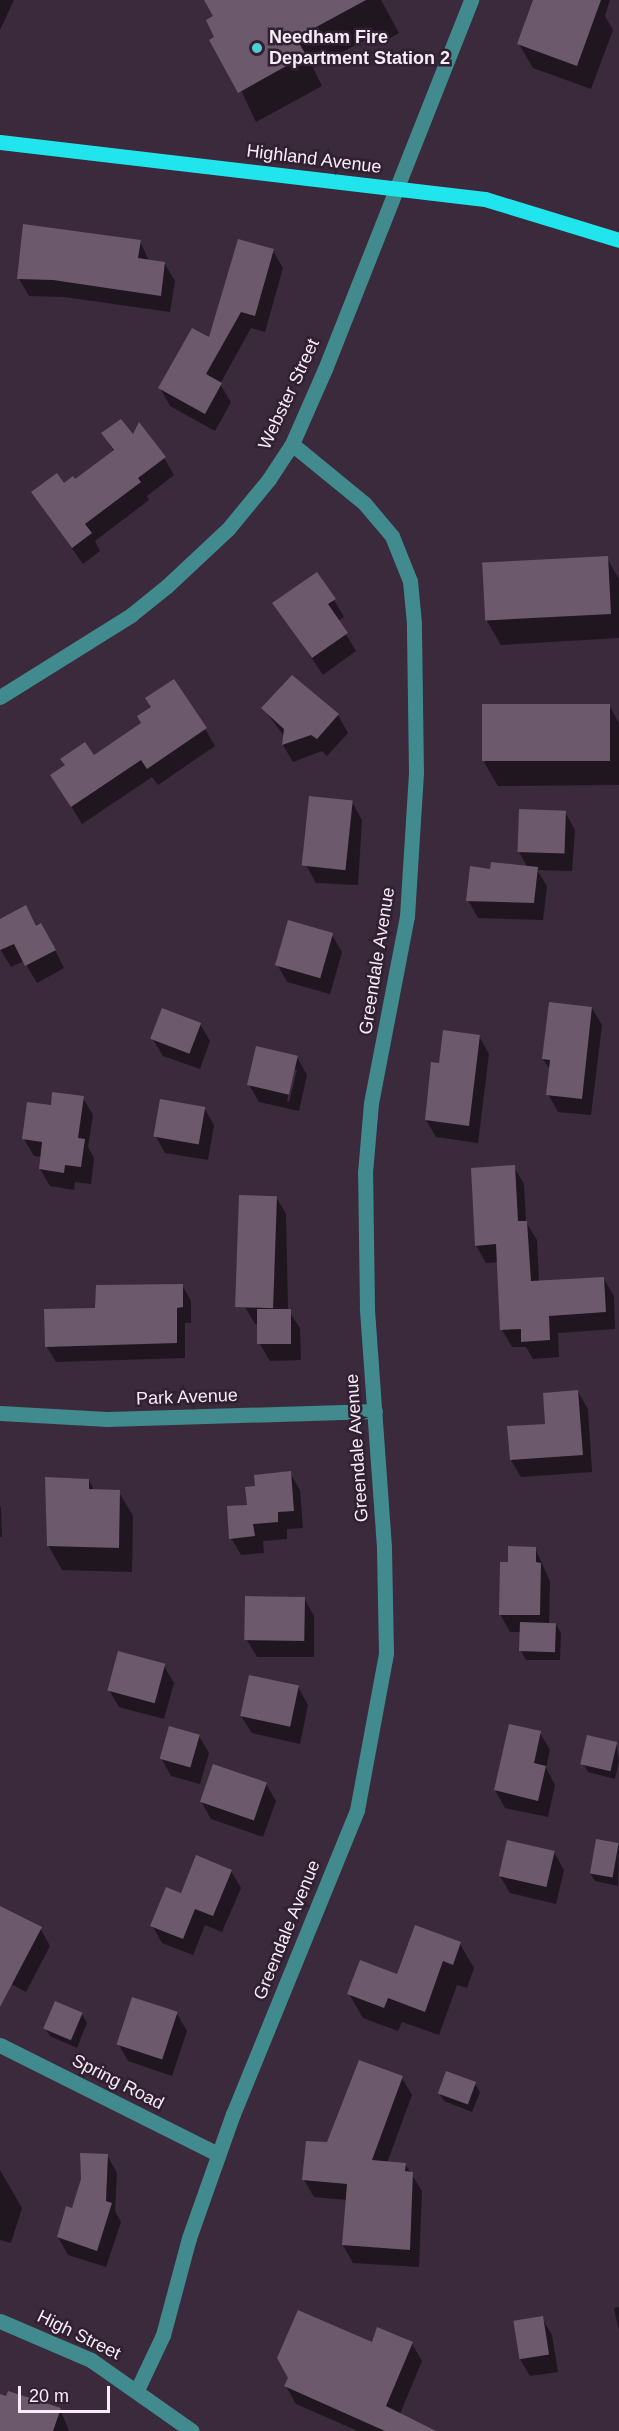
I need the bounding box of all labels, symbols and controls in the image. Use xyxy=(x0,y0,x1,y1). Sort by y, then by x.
place label: Needham Fire Department Station 2 xyxy=(269,27,450,70)
marker: Needham Fire Department Station 2 xyxy=(250,41,264,55)
street label: Highland Avenue xyxy=(245,140,383,178)
street label: Webster Street xyxy=(254,335,324,453)
street label: Greendale Avenue xyxy=(355,885,399,1037)
street label: Greendale Avenue xyxy=(341,1373,373,1523)
street label: Park Avenue xyxy=(135,1384,239,1410)
street label: Greendale Avenue xyxy=(249,1857,325,2003)
street label: Spring Road xyxy=(69,2050,167,2114)
street label: High Street xyxy=(34,2306,124,2364)
scale bar xyxy=(21,2374,112,2412)
text: 20 m xyxy=(29,2386,69,2406)

